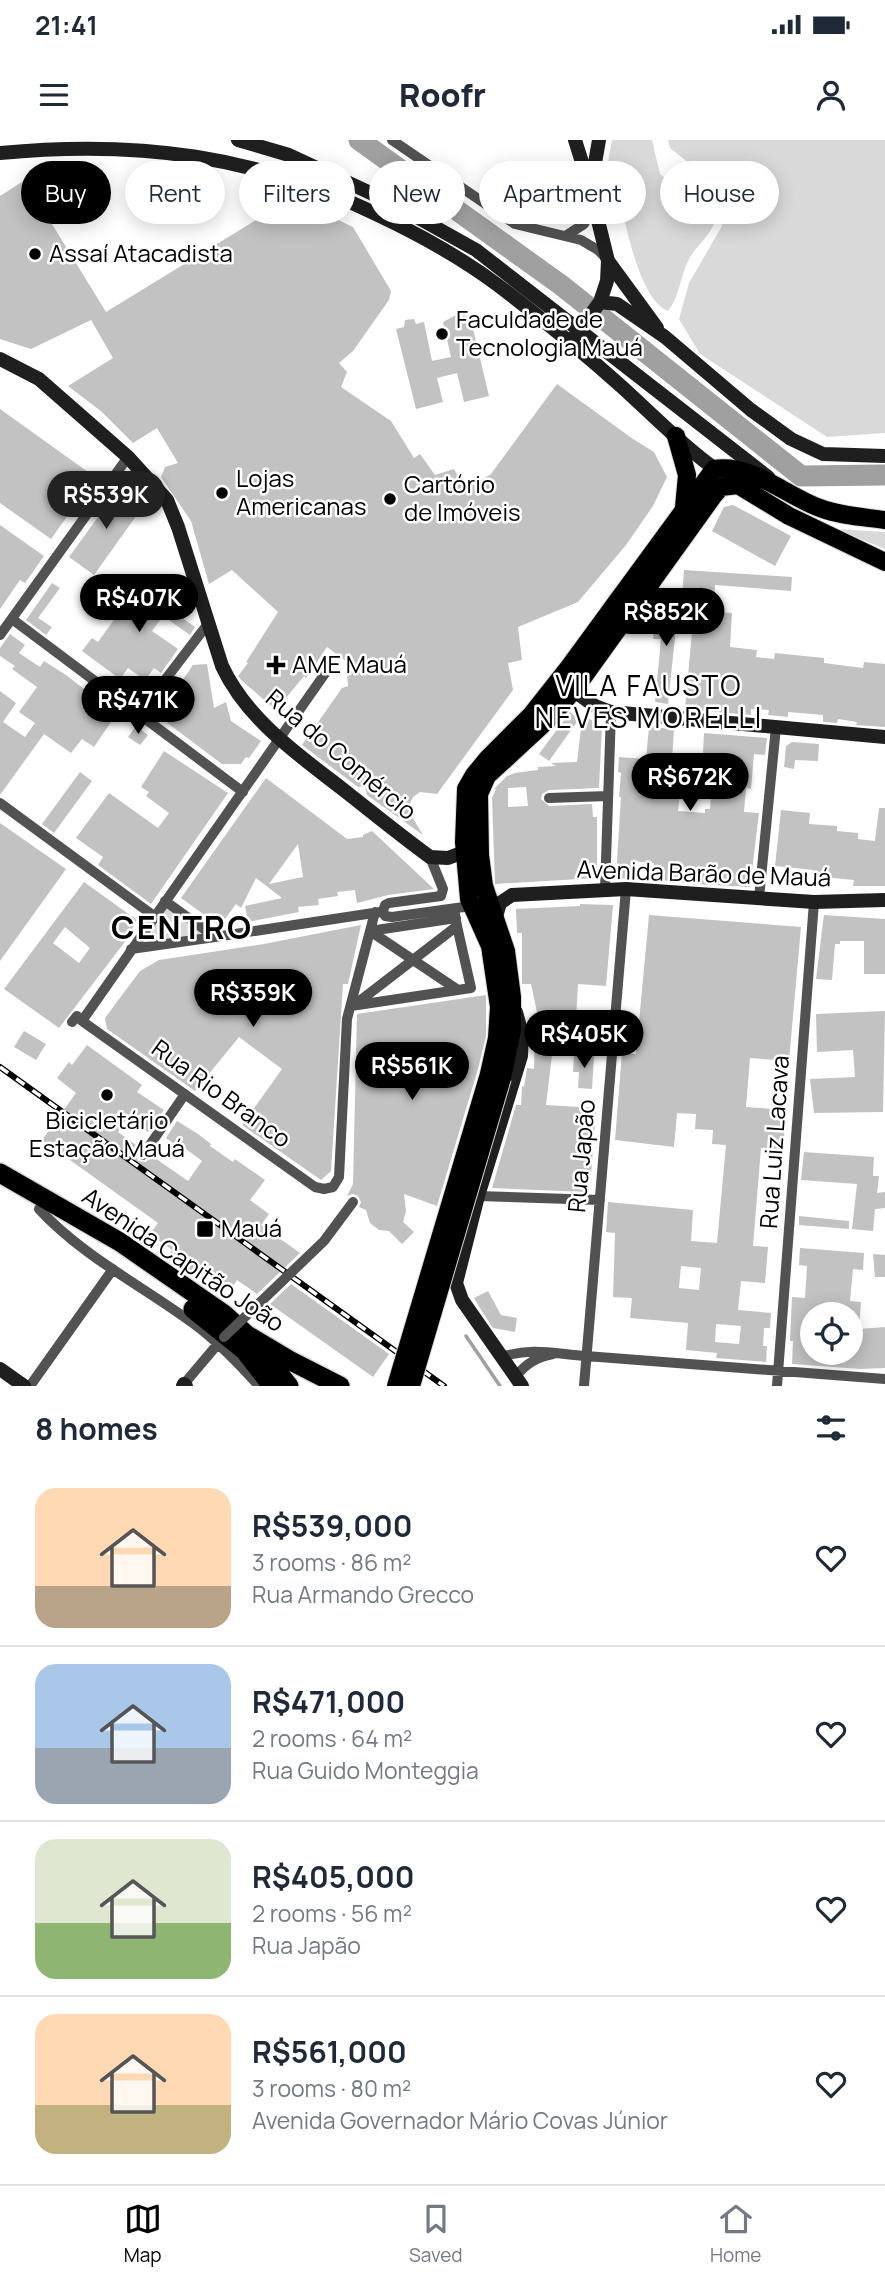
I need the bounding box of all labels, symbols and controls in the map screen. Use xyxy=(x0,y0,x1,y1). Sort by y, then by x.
text: 21:41 xyxy=(35,7,98,43)
text: Roofr xyxy=(399,73,486,117)
icon: menu xyxy=(35,76,73,114)
icon: person xyxy=(812,76,850,114)
chip: Buy xyxy=(21,161,111,224)
chip: Rent xyxy=(125,161,225,224)
chip: Filters xyxy=(239,161,355,224)
chip: New xyxy=(369,161,465,224)
chip: Apartment xyxy=(479,161,646,224)
chip: House xyxy=(660,161,779,224)
place label: Assaí Atacadista xyxy=(49,236,233,269)
marker: Assaí Atacadista xyxy=(27,246,43,262)
place label: Faculdade de Tecnologia Mauá xyxy=(456,302,643,363)
marker: Faculdade de Tecnologia Mauá xyxy=(434,326,450,342)
place label: Lojas Americanas xyxy=(236,461,367,522)
place label: Cartório de Imóveis xyxy=(404,467,521,528)
pin: R$539K xyxy=(49,472,163,531)
text: R$539K xyxy=(63,478,149,510)
marker: Lojas Americanas xyxy=(214,485,230,501)
marker: Cartório de Imóveis xyxy=(382,491,398,507)
pin: R$407K xyxy=(82,574,196,634)
text: R$407K xyxy=(96,581,182,613)
pin: R$852K xyxy=(609,588,723,648)
text: R$852K xyxy=(623,595,709,627)
place label: AME Mauá xyxy=(292,647,407,680)
marker: AME Mauá xyxy=(266,655,286,675)
district label: VILA FAUSTO NEVES MORELLI xyxy=(535,666,763,736)
pin: R$471K xyxy=(81,676,195,736)
street label: Rua do Comércio xyxy=(259,681,424,827)
text: R$471K xyxy=(98,683,178,715)
pin: R$672K xyxy=(633,754,747,813)
text: R$672K xyxy=(648,760,732,792)
street label: Avenida Barão de Mauá xyxy=(576,852,832,893)
district label: CENTRO xyxy=(111,905,253,949)
pin: R$359K xyxy=(196,970,310,1029)
text: R$359K xyxy=(210,976,296,1008)
pin: R$405K xyxy=(527,1010,641,1070)
text: R$405K xyxy=(540,1017,628,1049)
street label: Rua Rio Branco xyxy=(146,1031,298,1155)
pin: R$561K xyxy=(355,1042,469,1102)
text: R$561K xyxy=(371,1049,453,1081)
street label: Rua Luiz Lacava xyxy=(751,1054,796,1230)
marker: Bicicletário Estação Mauá xyxy=(99,1087,115,1103)
street label: Rua Japão xyxy=(559,1098,602,1214)
place label: Bicicletário Estação Mauá xyxy=(29,1103,185,1164)
street label: Avenida Capitão João xyxy=(76,1179,291,1339)
place label: Mauá xyxy=(221,1211,282,1244)
marker: Mauá xyxy=(195,1219,215,1239)
map controls xyxy=(800,1302,863,1365)
button: locate xyxy=(800,1302,863,1365)
text: 8 homes xyxy=(35,1408,158,1449)
icon: filters xyxy=(812,1409,850,1447)
text: R$539,000 xyxy=(252,1505,413,1546)
icon: home xyxy=(91,1516,175,1600)
icon: heart xyxy=(812,1539,850,1577)
text: 3 rooms · 86 m² xyxy=(252,1546,412,1578)
text: Rua Armando Grecco xyxy=(252,1578,474,1610)
text: R$471,000 xyxy=(252,1681,405,1722)
icon: home xyxy=(91,1692,175,1776)
icon: heart xyxy=(812,1715,850,1753)
text: 2 rooms · 64 m² xyxy=(252,1722,412,1754)
text: Rua Guido Monteggia xyxy=(252,1754,479,1786)
text: R$405,000 xyxy=(252,1856,415,1897)
icon: home xyxy=(91,1867,175,1951)
icon: heart xyxy=(812,1890,850,1928)
text: 2 rooms · 56 m² xyxy=(252,1897,412,1929)
text: Rua Japão xyxy=(252,1929,361,1961)
text: R$561,000 xyxy=(252,2031,407,2072)
icon: home xyxy=(91,2042,175,2126)
icon: heart xyxy=(812,2065,850,2103)
text: 3 rooms · 80 m² xyxy=(252,2072,411,2104)
text: Avenida Governador Mário Covas Júnior xyxy=(252,2104,668,2136)
tab: Map xyxy=(124,2200,162,2268)
tab: Saved xyxy=(409,2200,463,2268)
tab: Home xyxy=(710,2200,761,2268)

